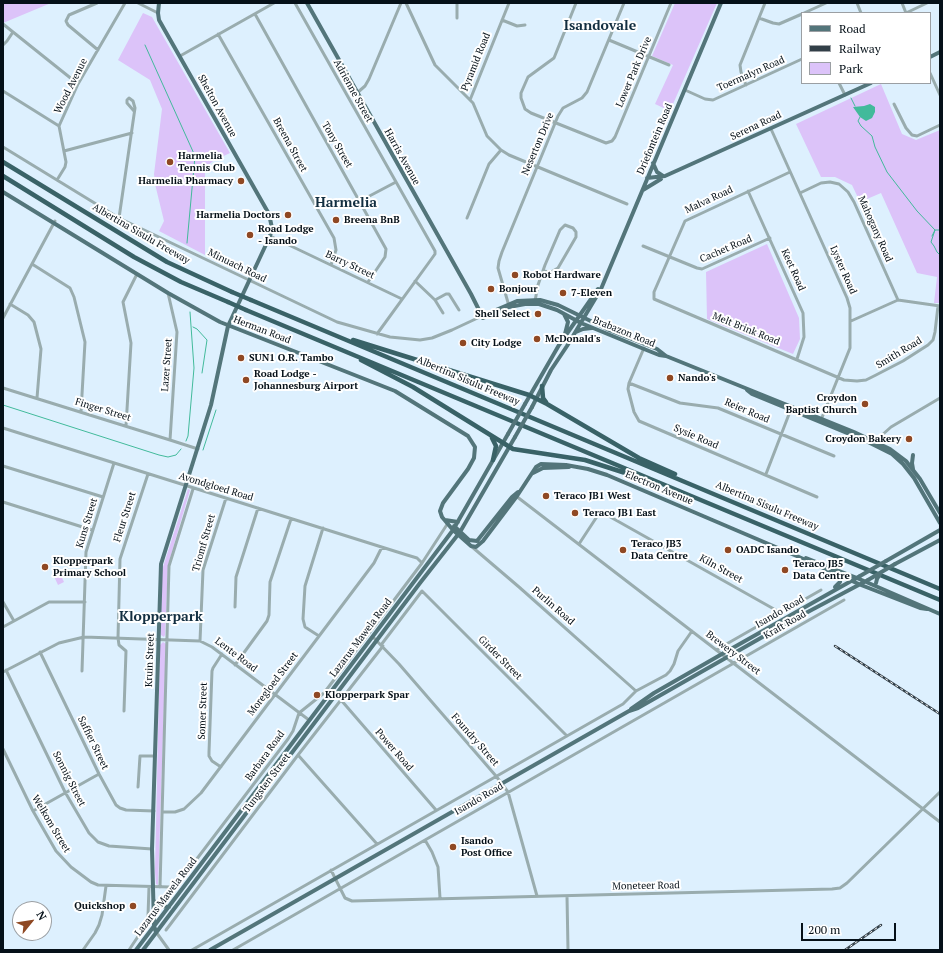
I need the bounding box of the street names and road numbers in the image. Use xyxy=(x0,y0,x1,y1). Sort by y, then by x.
street label: Pyramid Road xyxy=(459,31,493,93)
street label: Lower Park Drive xyxy=(614,35,654,109)
street label: Toermalyn Road xyxy=(715,54,787,94)
street label: Wood Avenue xyxy=(52,56,90,116)
street label: Adrienne Street xyxy=(331,57,375,125)
street label: Shelton Avenue xyxy=(195,73,239,139)
street label: Driefontein Road xyxy=(635,102,675,176)
street label: Serena Road xyxy=(729,109,783,143)
street label: Neserton Drive xyxy=(519,111,557,177)
street label: Breena Street xyxy=(270,116,310,174)
street label: Tony Street xyxy=(319,120,355,170)
street label: Harris Avenue xyxy=(382,127,422,187)
street label: Malva Road xyxy=(683,184,735,216)
street label: Mahogany Road xyxy=(855,194,895,264)
street label: Albertina Sisulu Freeway xyxy=(90,201,192,267)
street label: Cachet Road xyxy=(698,233,754,265)
street label: Lyster Road xyxy=(827,244,859,296)
street label: Minuach Road xyxy=(206,247,268,285)
street label: Keet Road xyxy=(778,247,808,293)
street label: Barry Street xyxy=(323,248,377,282)
street label: Melt Brink Road xyxy=(711,310,781,348)
street label: Herman Road xyxy=(232,314,292,346)
street label: Brabazon Road xyxy=(591,314,657,350)
street label: Smith Road xyxy=(874,335,924,371)
street label: Lazer Street xyxy=(159,338,175,392)
street label: Albertina Sisulu Freeway xyxy=(415,354,521,408)
street label: Finger Street xyxy=(74,396,132,424)
street label: Reier Road xyxy=(723,396,771,426)
street label: Sysie Road xyxy=(672,422,720,452)
street label: Electron Avenue xyxy=(623,468,695,508)
street label: Avondgloed Road xyxy=(177,470,255,504)
street label: Albertina Sisulu Freeway xyxy=(714,479,820,533)
street label: Fleur Street xyxy=(111,490,139,544)
street label: Kuns Street xyxy=(74,497,100,549)
street label: Triomf Street xyxy=(190,513,218,573)
street label: Kiln Street xyxy=(697,552,745,586)
street label: Purlin Road xyxy=(529,584,577,628)
street label: Isando Road xyxy=(753,593,807,631)
street label: Lazarus Mawela Road xyxy=(327,596,395,680)
street label: Kraft Road xyxy=(762,608,808,642)
street label: Brewery Street xyxy=(703,629,763,677)
street label: Kruin Street xyxy=(143,633,157,687)
street label: Girder Street xyxy=(476,634,524,682)
street label: Lente Road xyxy=(212,635,260,675)
street label: Moregloed Street xyxy=(245,650,301,718)
street label: Somer Street xyxy=(196,682,210,740)
street label: Foundry Street xyxy=(449,711,501,769)
street label: Saffier Street xyxy=(75,714,111,772)
street label: Power Road xyxy=(372,727,416,773)
street label: Barbara Road xyxy=(243,729,287,783)
street label: Sonnig Street xyxy=(50,749,88,809)
street label: Tungsten Street xyxy=(241,751,293,815)
street label: Isando Road xyxy=(452,780,506,818)
street label: Welkom Street xyxy=(29,793,73,855)
street label: Lazarus Mawela Road xyxy=(132,855,200,939)
street label: Moneteer Road xyxy=(612,879,680,893)

